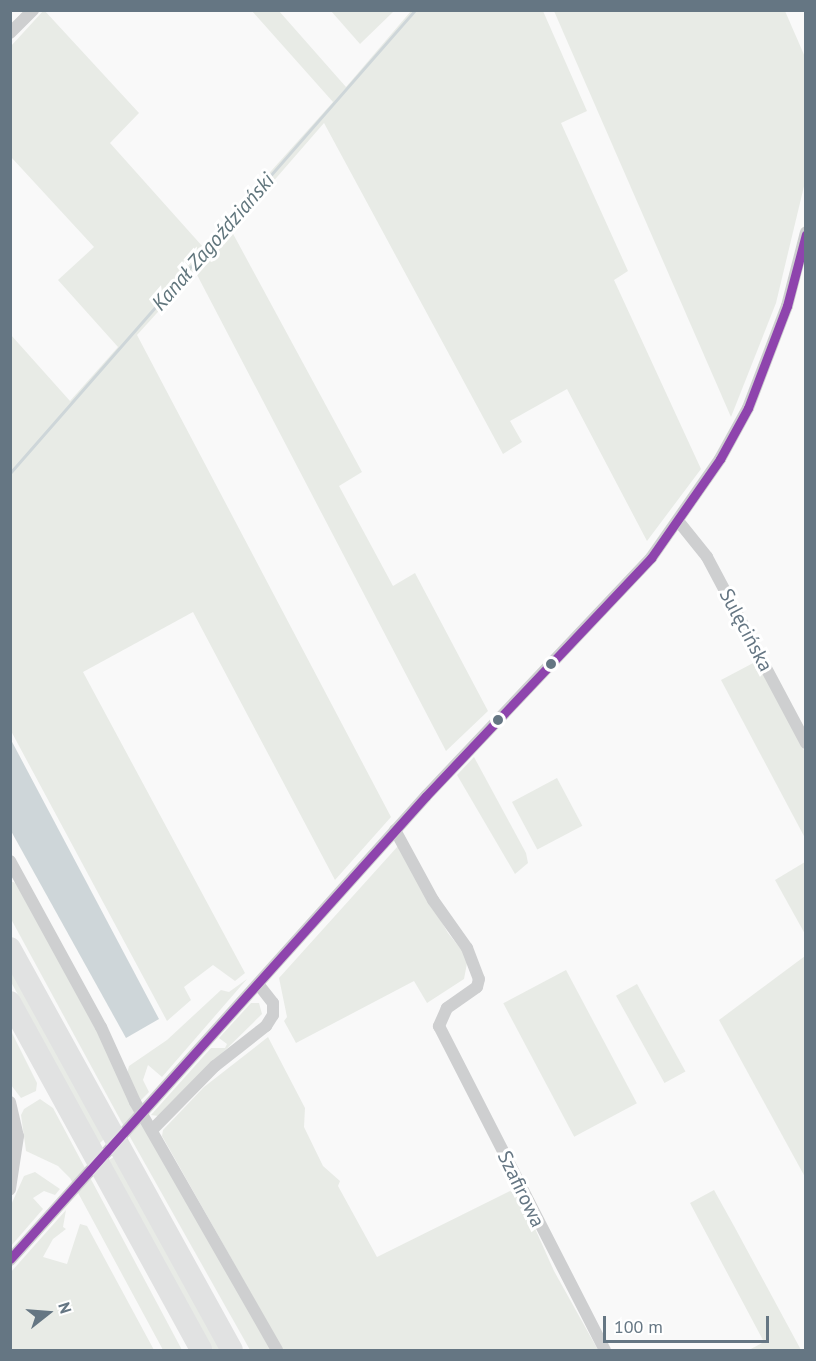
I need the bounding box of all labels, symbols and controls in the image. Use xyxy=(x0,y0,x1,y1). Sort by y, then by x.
water label: Kanał Zagoździański xyxy=(146,168,280,316)
street label: Sulęcińska xyxy=(714,584,778,676)
unlabelled marker xyxy=(545,658,557,670)
unlabelled marker xyxy=(492,714,504,726)
street label: Szafirowa xyxy=(492,1147,550,1231)
north arrow xyxy=(18,1283,78,1343)
text: N xyxy=(54,1300,76,1316)
scale bar xyxy=(606,1304,772,1342)
text: 100 m xyxy=(614,1315,663,1338)

